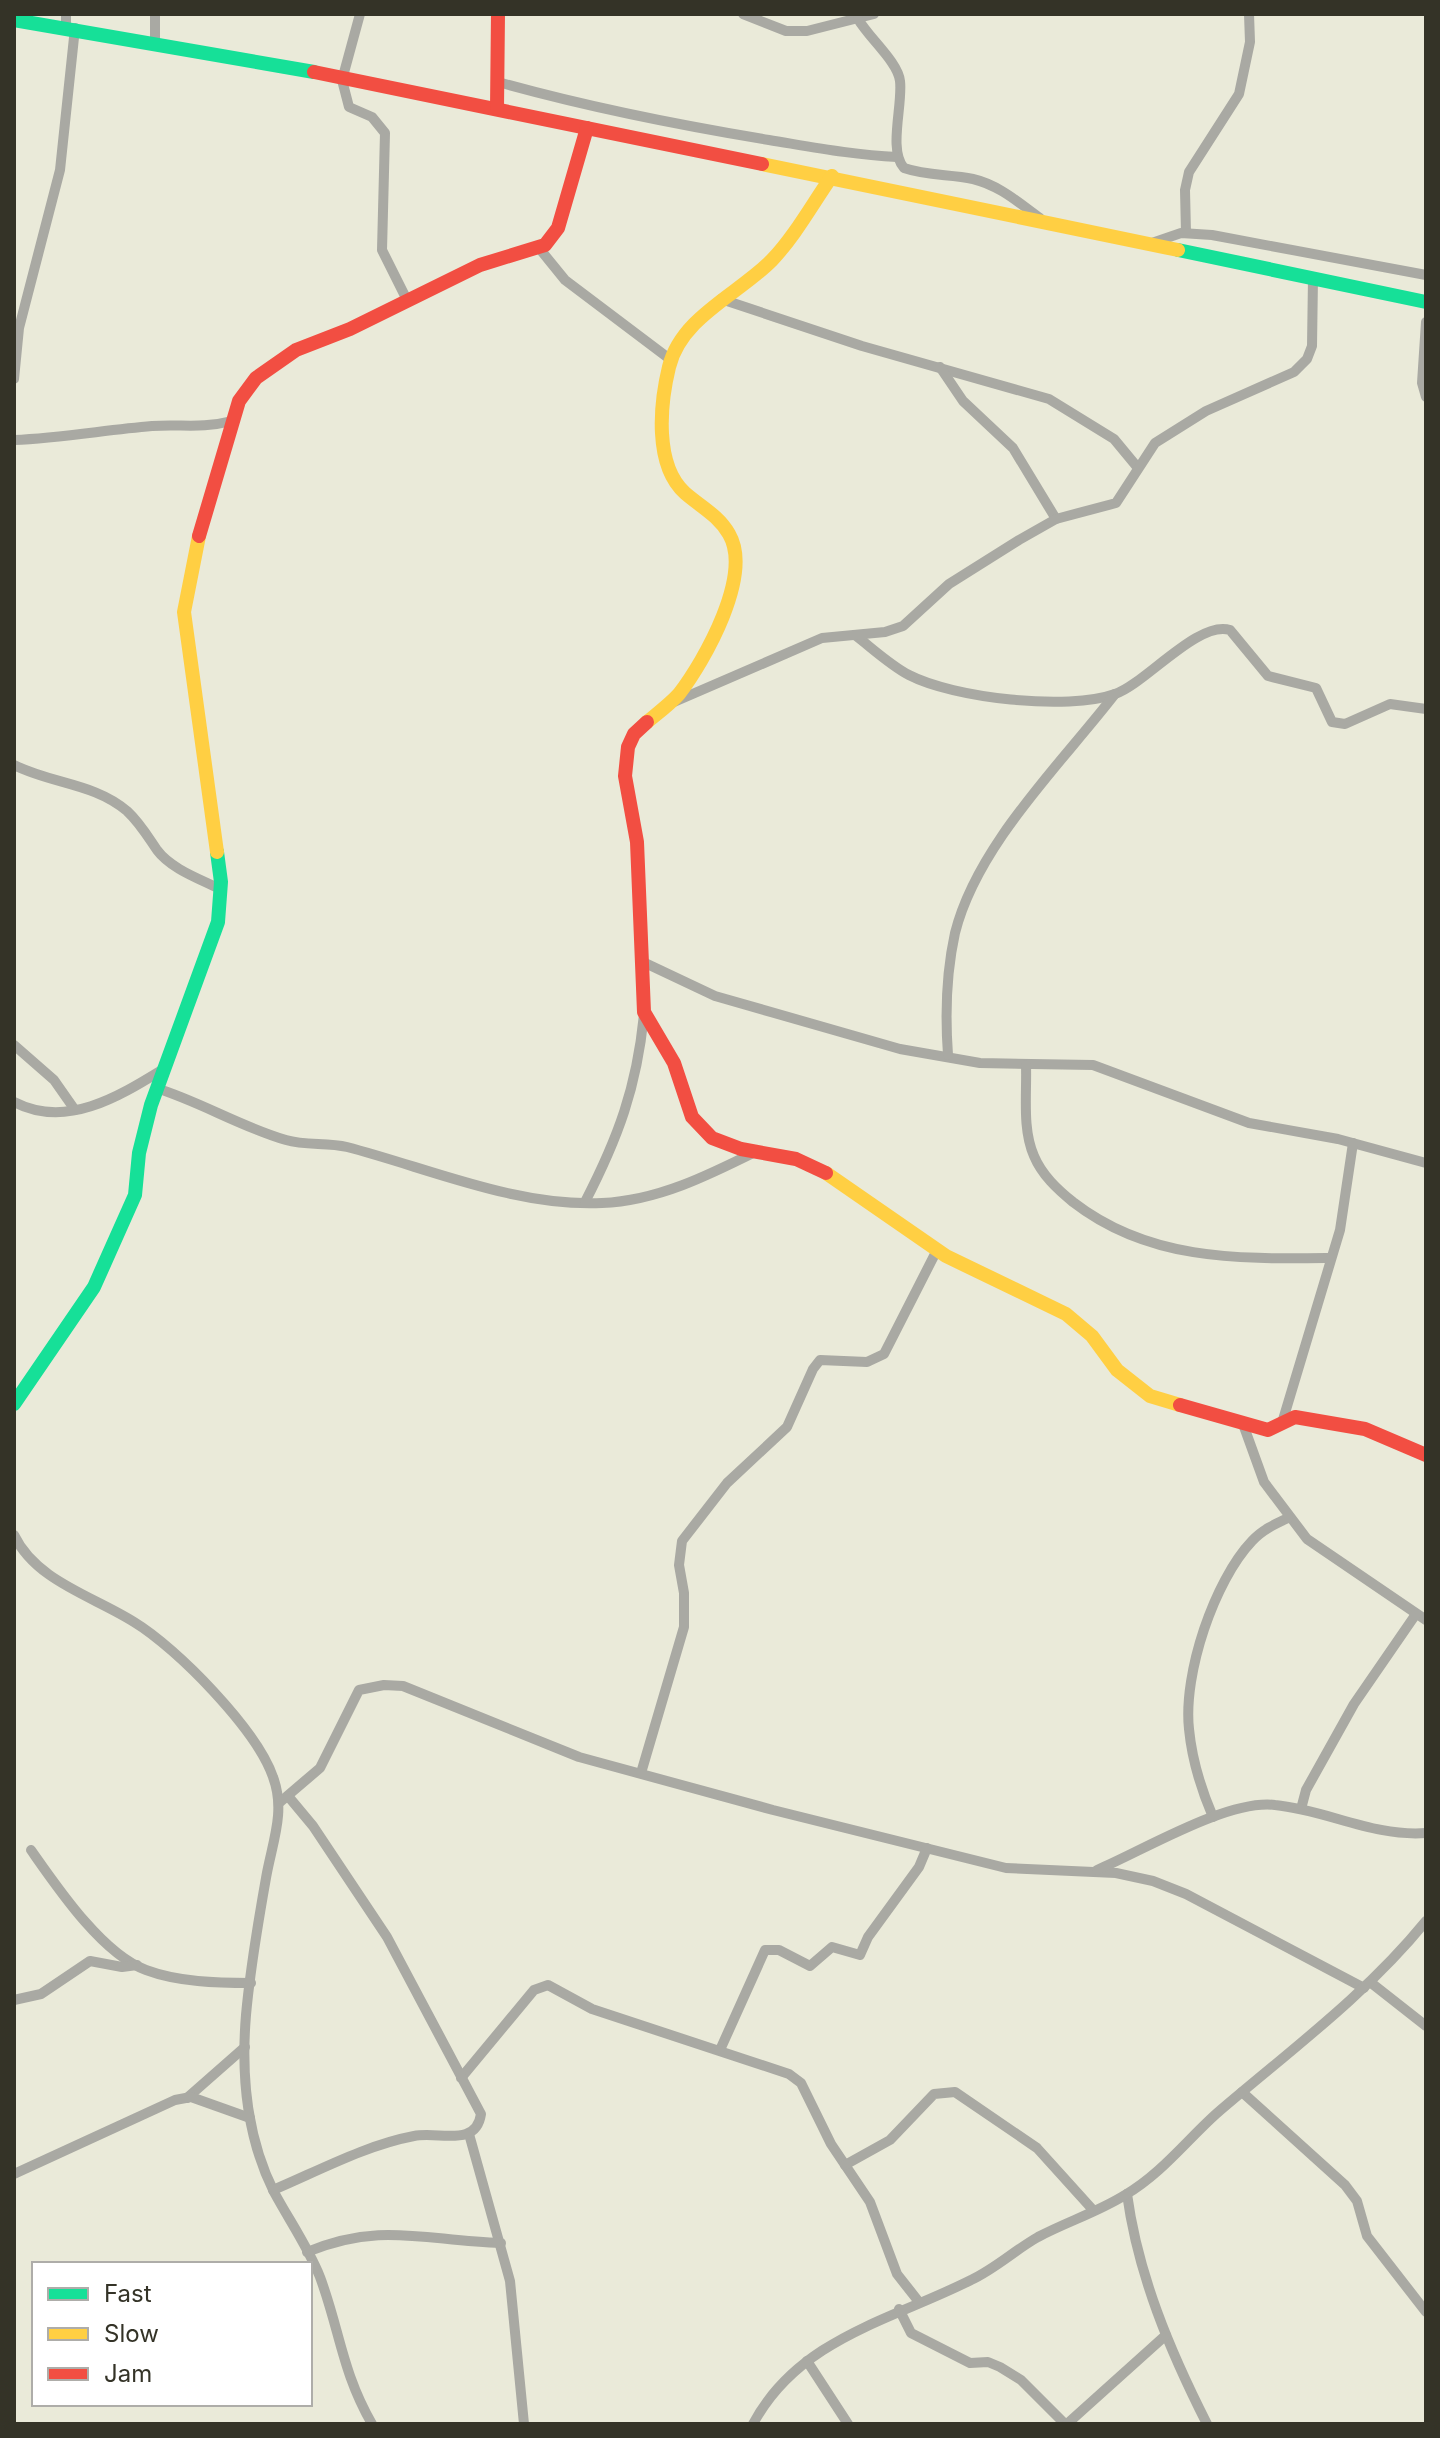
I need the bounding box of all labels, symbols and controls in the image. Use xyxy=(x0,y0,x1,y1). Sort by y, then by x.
legend xyxy=(32,2262,312,2406)
text: Fast xyxy=(104,2279,152,2308)
text: Slow xyxy=(104,2319,159,2348)
text: Jam xyxy=(104,2359,152,2388)

